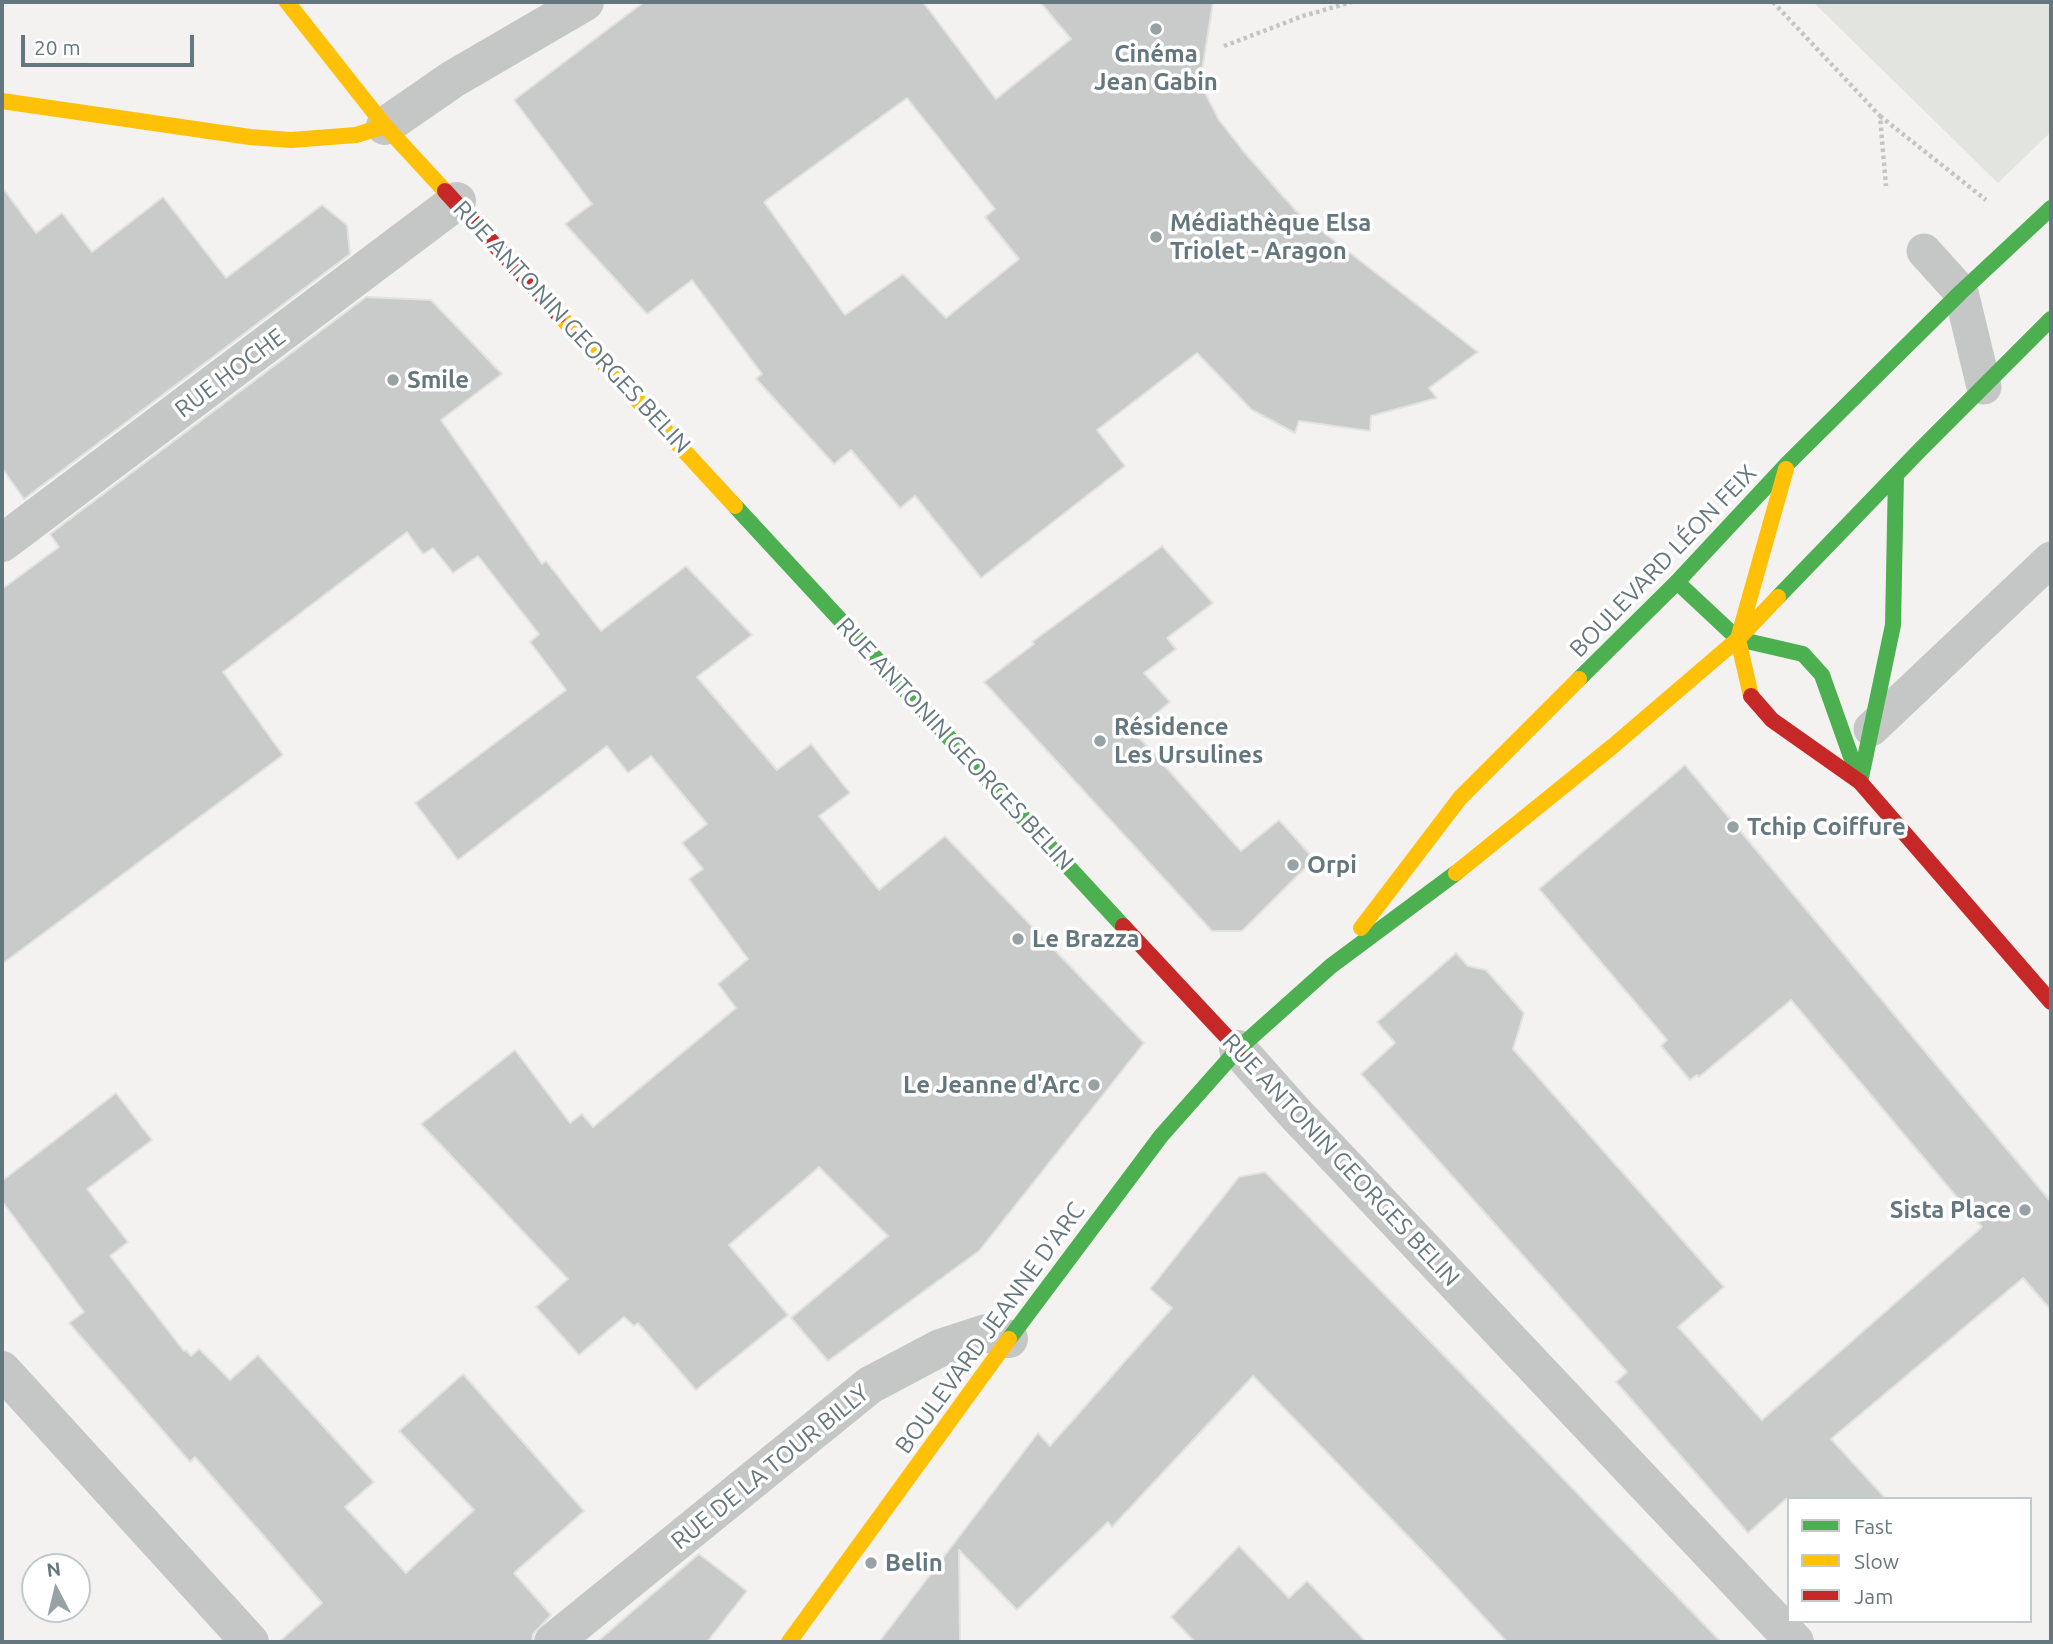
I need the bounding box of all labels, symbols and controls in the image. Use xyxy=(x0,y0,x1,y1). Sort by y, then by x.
scale bar xyxy=(24,21,198,65)
marker: Cinéma Jean Gabin xyxy=(1148,21,1164,37)
text: 20 m xyxy=(34,35,81,59)
place label: Cinéma Jean Gabin xyxy=(1094,40,1218,96)
street label: RUE ANTONIN GEORGES BELIN xyxy=(447,195,697,459)
place label: Médiathèque Elsa Triolet - Aragon xyxy=(1170,209,1371,265)
marker: Médiathèque Elsa Triolet - Aragon xyxy=(1148,229,1164,245)
street label: RUE HOCHE xyxy=(169,322,291,424)
place label: Smile xyxy=(407,366,469,394)
marker: Smile xyxy=(385,372,401,388)
street label: BOULEVARD LÉON FEIX xyxy=(1564,459,1762,663)
street label: RUE ANTONIN GEORGES BELIN xyxy=(830,612,1080,876)
place label: Résidence Les Ursulines xyxy=(1114,713,1263,769)
marker: Résidence Les Ursulines xyxy=(1092,733,1108,749)
place label: Tchip Coiffure xyxy=(1747,813,1906,841)
marker: Tchip Coiffure xyxy=(1725,819,1741,835)
place label: Orpi xyxy=(1307,851,1357,879)
marker: Orpi xyxy=(1285,857,1301,873)
place label: Le Brazza xyxy=(1032,925,1140,953)
marker: Le Brazza xyxy=(1010,931,1026,947)
street label: RUE ANTONIN GEORGES BELIN xyxy=(1216,1028,1466,1292)
place label: Le Jeanne d'Arc xyxy=(903,1071,1080,1099)
marker: Le Jeanne d'Arc xyxy=(1086,1077,1102,1093)
place label: Sista Place xyxy=(1890,1196,2011,1224)
street label: BOULEVARD JEANNE D'ARC xyxy=(889,1197,1091,1459)
marker: Sista Place xyxy=(2017,1202,2033,1218)
street label: RUE DE LA TOUR BILLY xyxy=(665,1378,875,1556)
legend xyxy=(1787,1497,2032,1623)
text: Fast xyxy=(1854,1514,1892,1538)
place label: Belin xyxy=(885,1549,943,1577)
text: Slow xyxy=(1854,1549,1899,1573)
north arrow xyxy=(21,1553,91,1623)
marker: Belin xyxy=(863,1555,879,1571)
text: N xyxy=(45,1557,62,1581)
text: Jam xyxy=(1854,1584,1893,1608)

